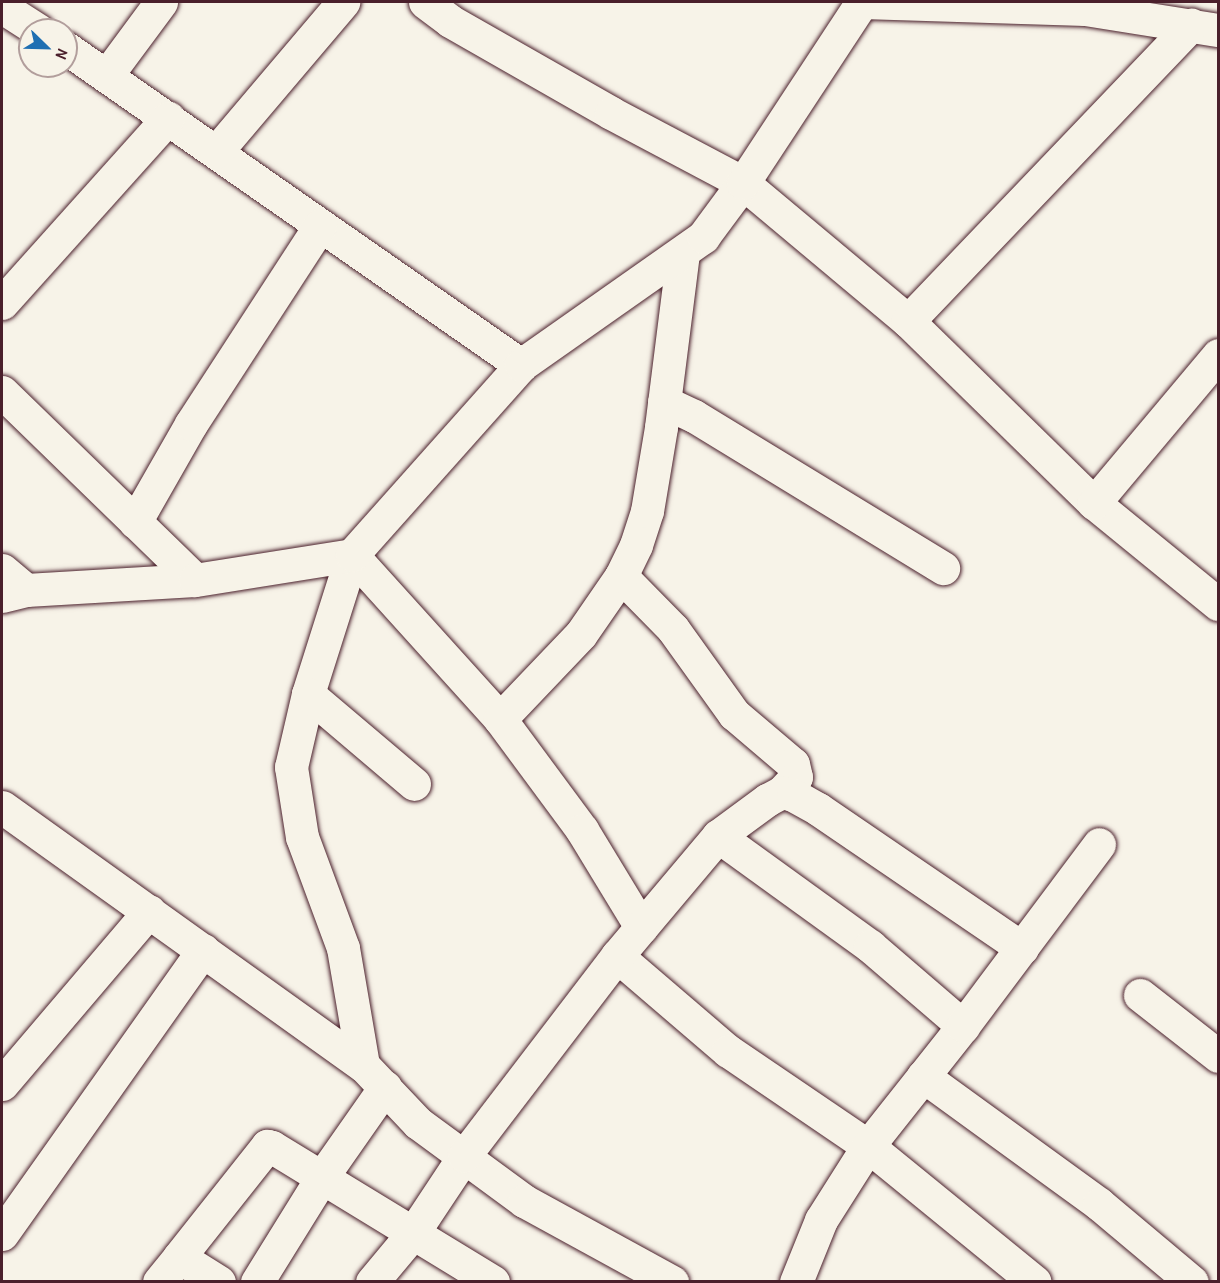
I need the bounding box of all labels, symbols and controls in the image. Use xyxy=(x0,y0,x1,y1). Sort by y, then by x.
north arrow xyxy=(18,18,78,78)
text: N xyxy=(51,46,75,62)

